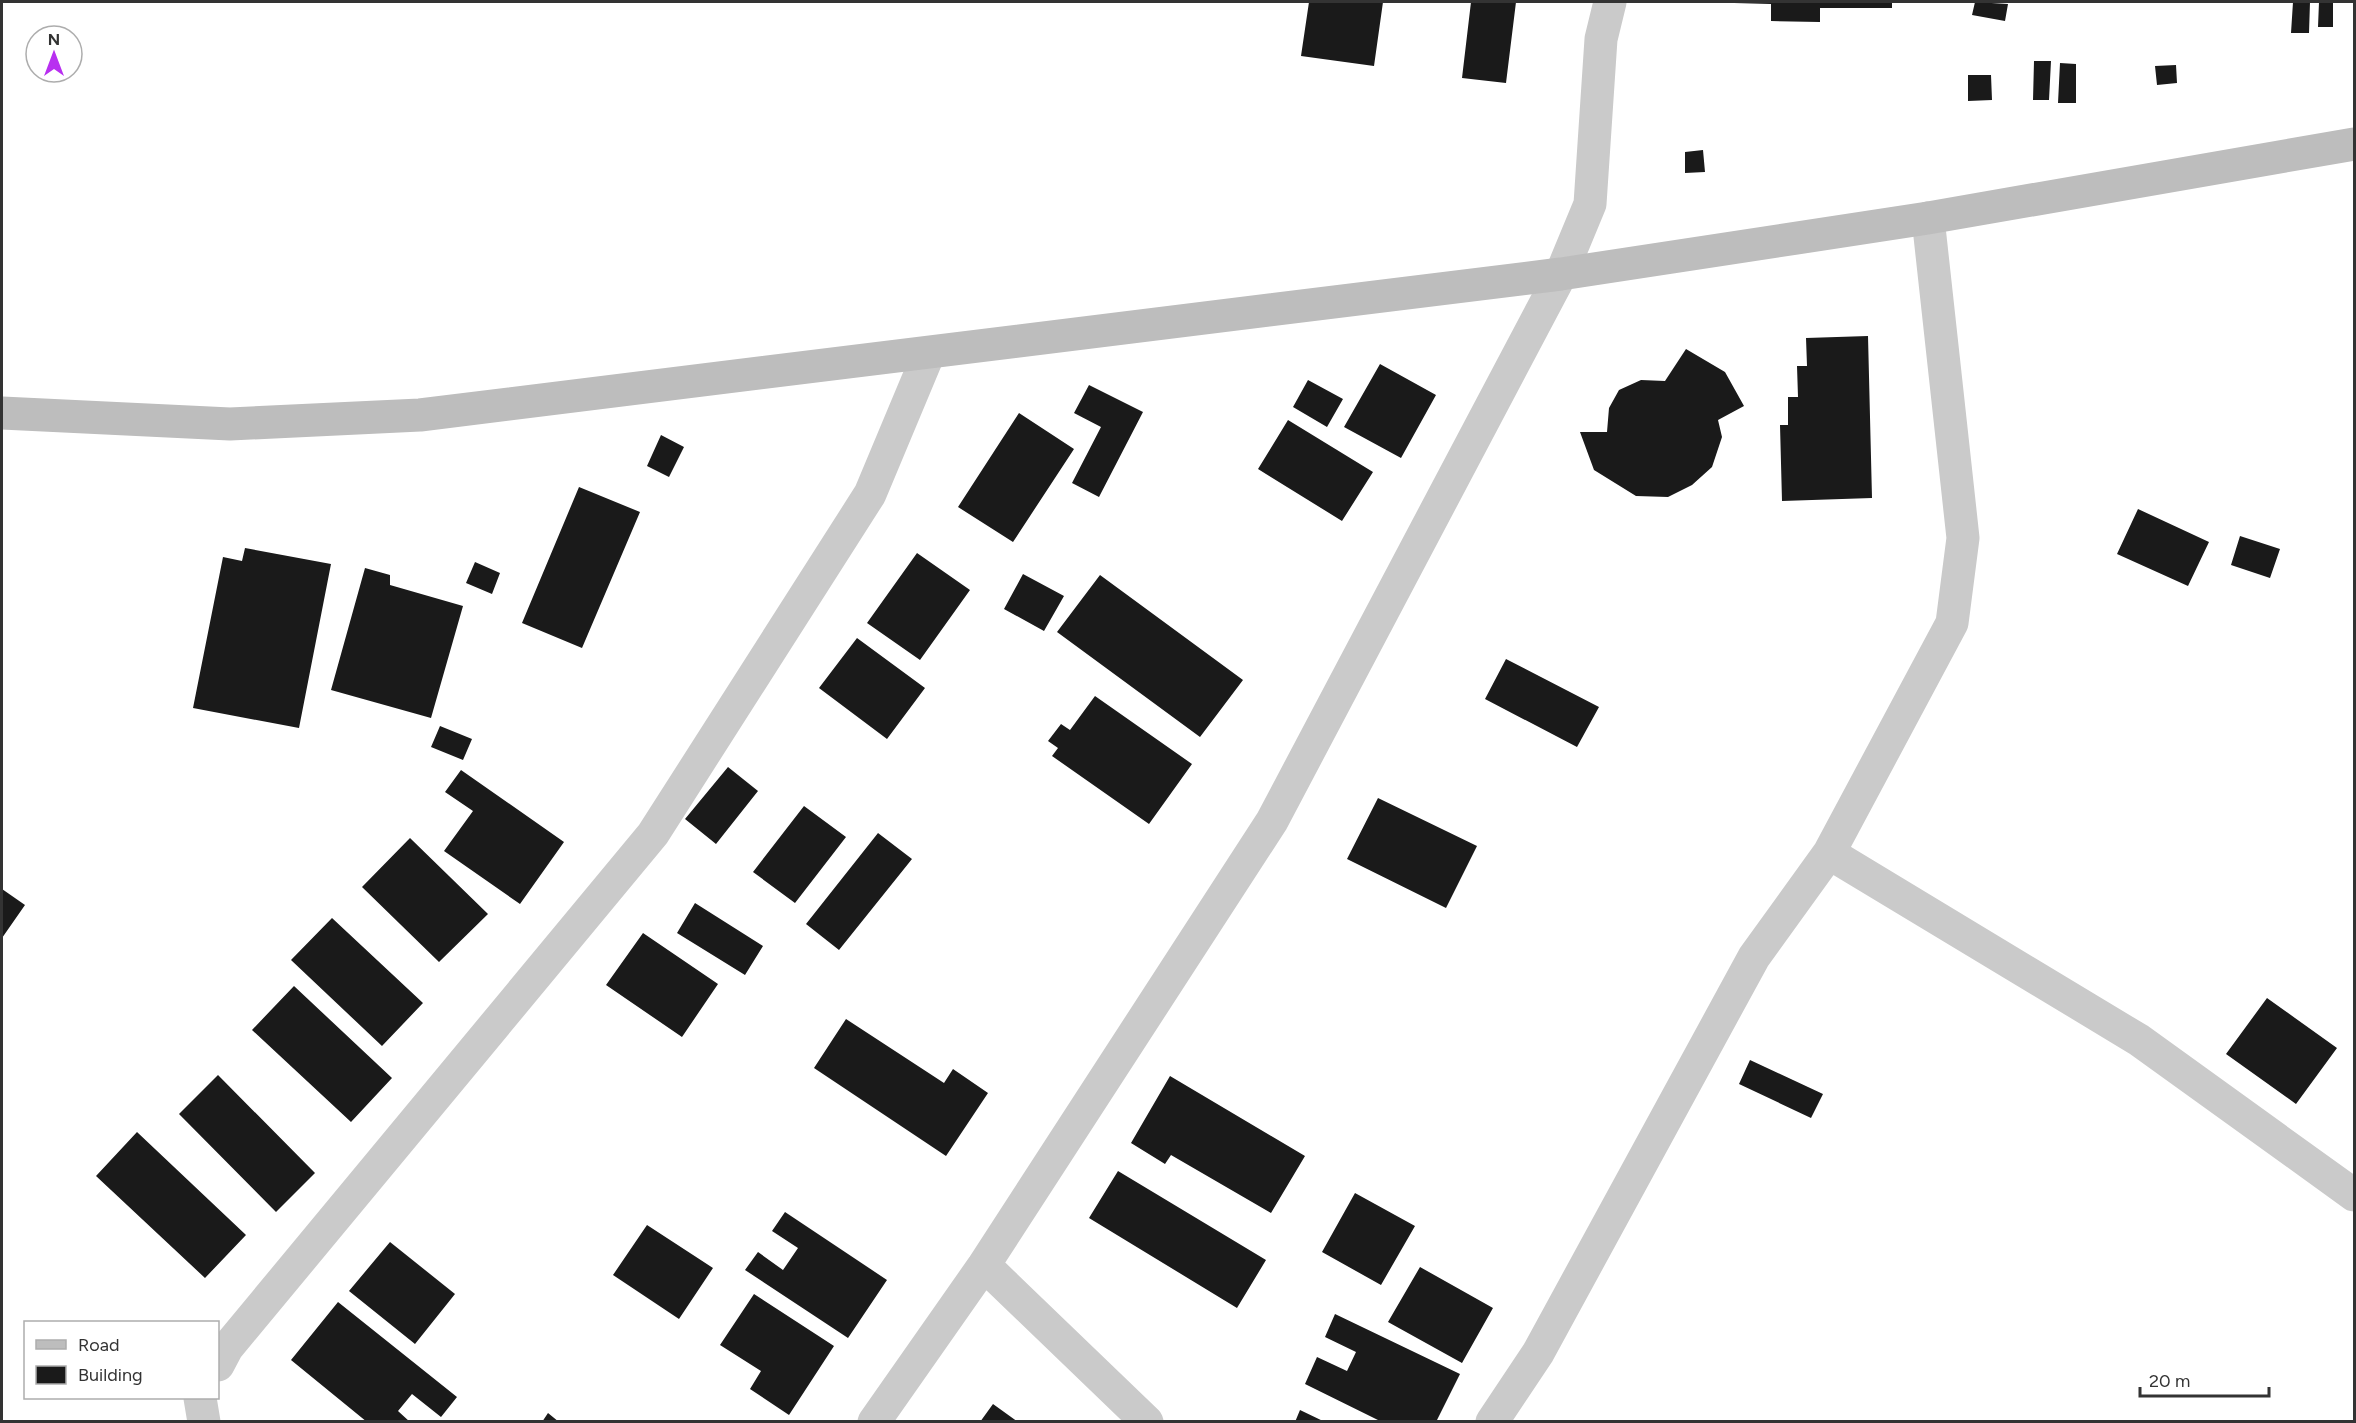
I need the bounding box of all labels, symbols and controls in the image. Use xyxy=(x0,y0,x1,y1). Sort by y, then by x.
north arrow xyxy=(24,24,84,84)
text: N xyxy=(48,30,60,49)
legend xyxy=(24,1321,219,1399)
text: Road xyxy=(78,1334,119,1356)
scale bar xyxy=(2140,1360,2269,1398)
text: Building xyxy=(78,1364,143,1386)
text: 20 m xyxy=(2149,1370,2190,1392)

